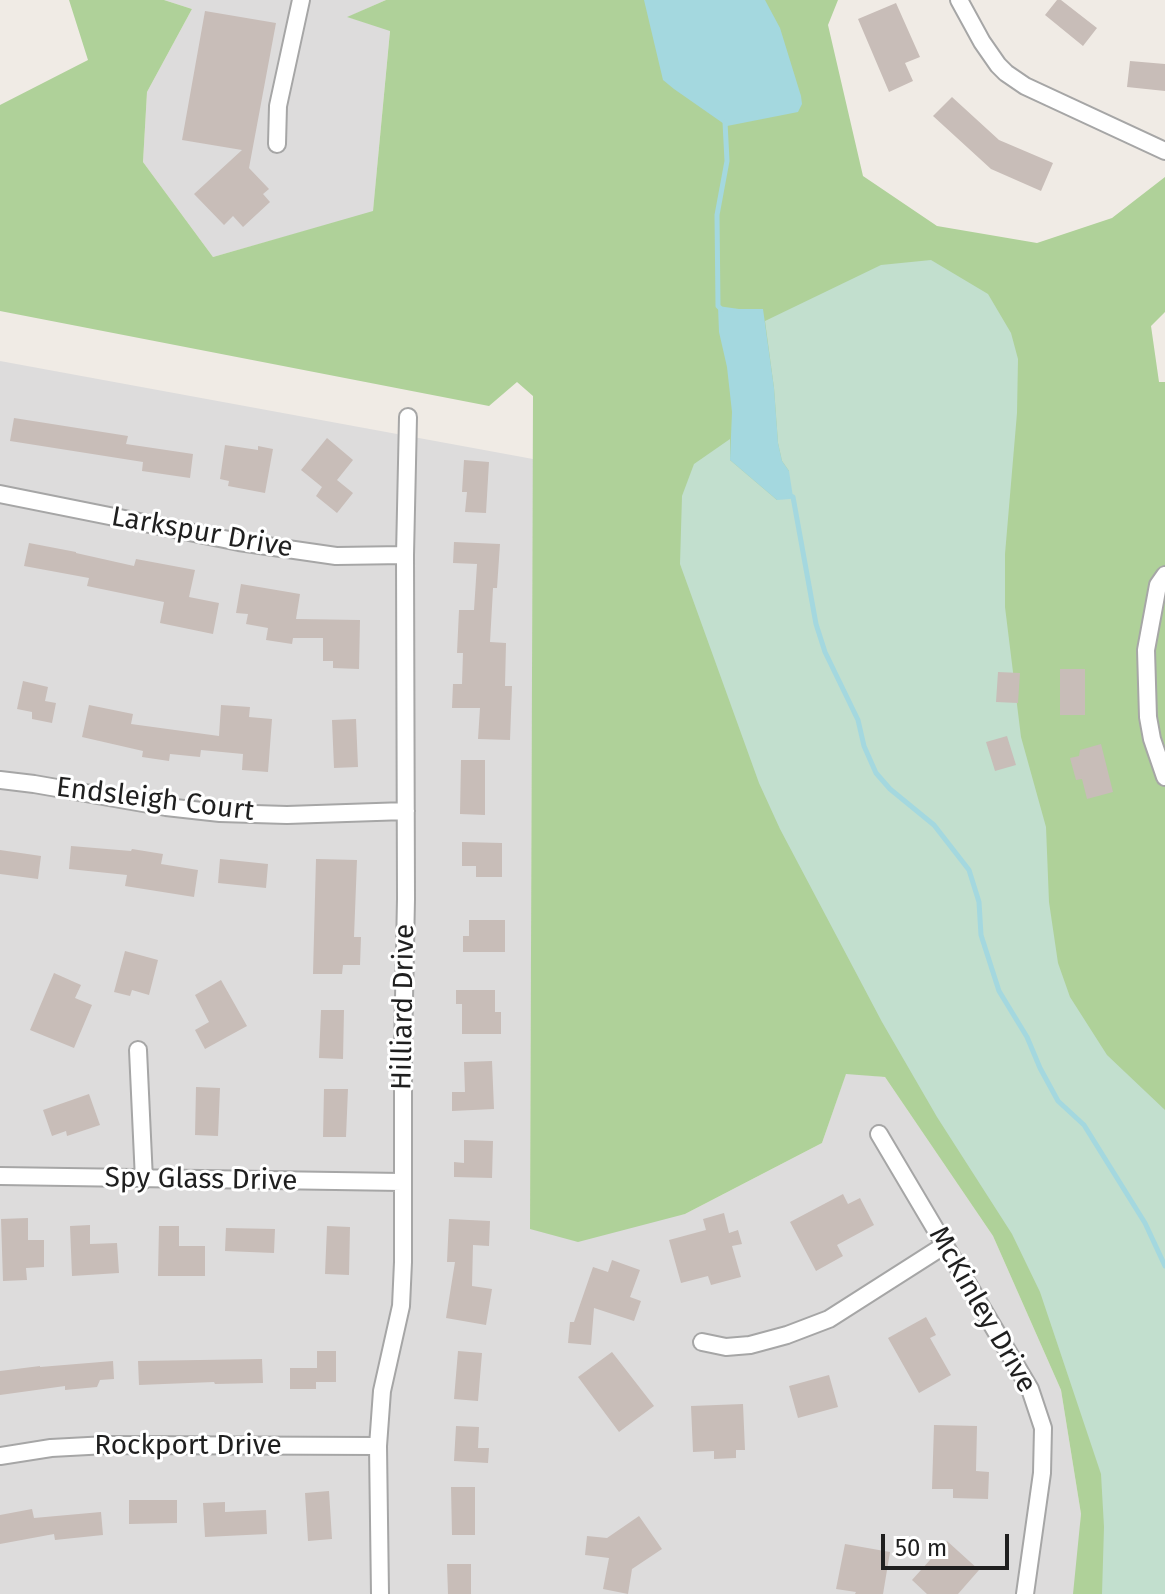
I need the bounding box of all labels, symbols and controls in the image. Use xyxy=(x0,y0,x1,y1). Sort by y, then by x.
street label: Larkspur Drive xyxy=(109,500,295,566)
street label: Endsleigh Court xyxy=(54,771,256,829)
street label: Hilliard Drive xyxy=(386,924,422,1090)
street label: Spy Glass Drive xyxy=(104,1162,298,1198)
street label: McKinley Drive xyxy=(921,1221,1043,1399)
street label: Rockport Drive xyxy=(94,1429,282,1463)
scale bar xyxy=(885,1518,1013,1568)
text: 50 m xyxy=(895,1534,947,1562)

